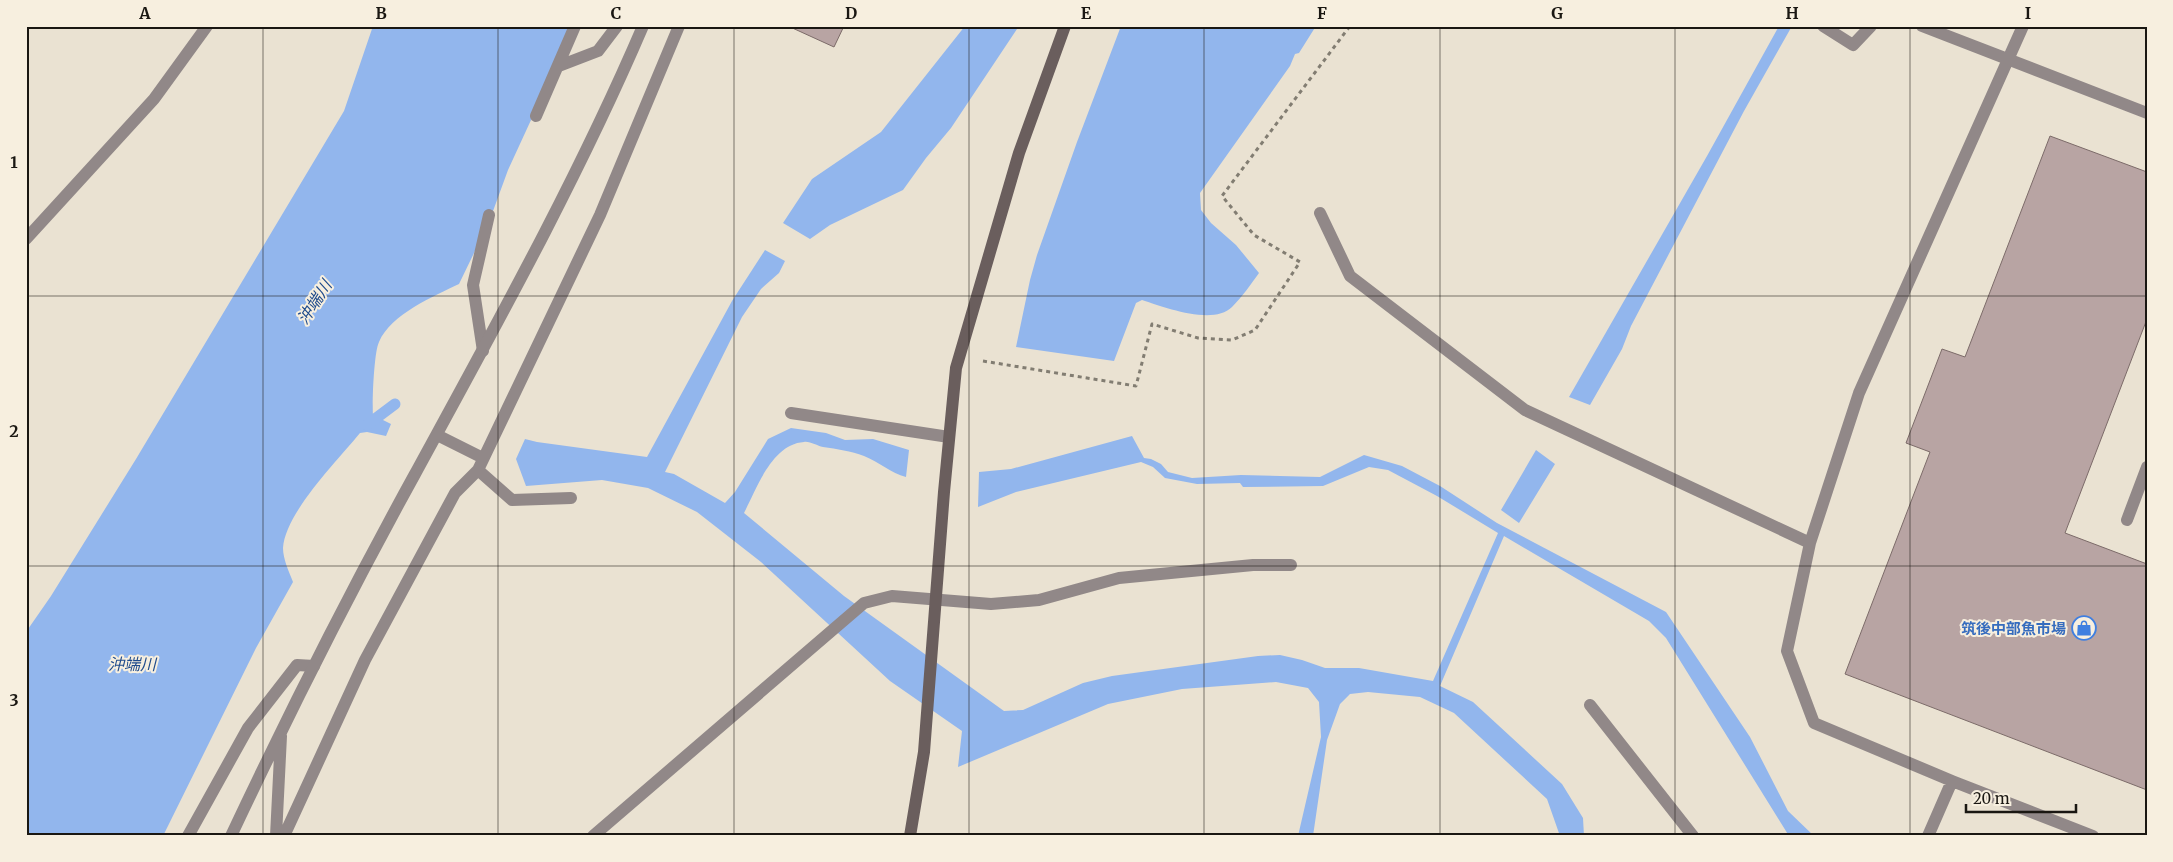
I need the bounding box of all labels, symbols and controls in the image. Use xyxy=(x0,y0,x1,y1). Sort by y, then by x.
text: A xyxy=(138,3,151,23)
text: B xyxy=(375,3,387,23)
text: C xyxy=(611,3,621,23)
text: D xyxy=(845,3,857,23)
text: E xyxy=(1081,3,1092,23)
text: F xyxy=(1317,3,1327,23)
text: G xyxy=(1551,3,1563,23)
text: H xyxy=(1785,3,1799,23)
text: I xyxy=(2025,3,2031,23)
text: 1 xyxy=(10,152,18,172)
water label: 沖端川 xyxy=(293,275,337,328)
text: 2 xyxy=(9,421,19,441)
shop icon: 筑後中部魚市場 xyxy=(2071,615,2097,641)
place label: 筑後中部魚市場 xyxy=(1961,619,2066,638)
water label: 沖端川 xyxy=(108,654,158,674)
text: 3 xyxy=(9,690,19,710)
scale bar xyxy=(1966,782,2076,814)
text: 20 m xyxy=(1973,789,2010,808)

